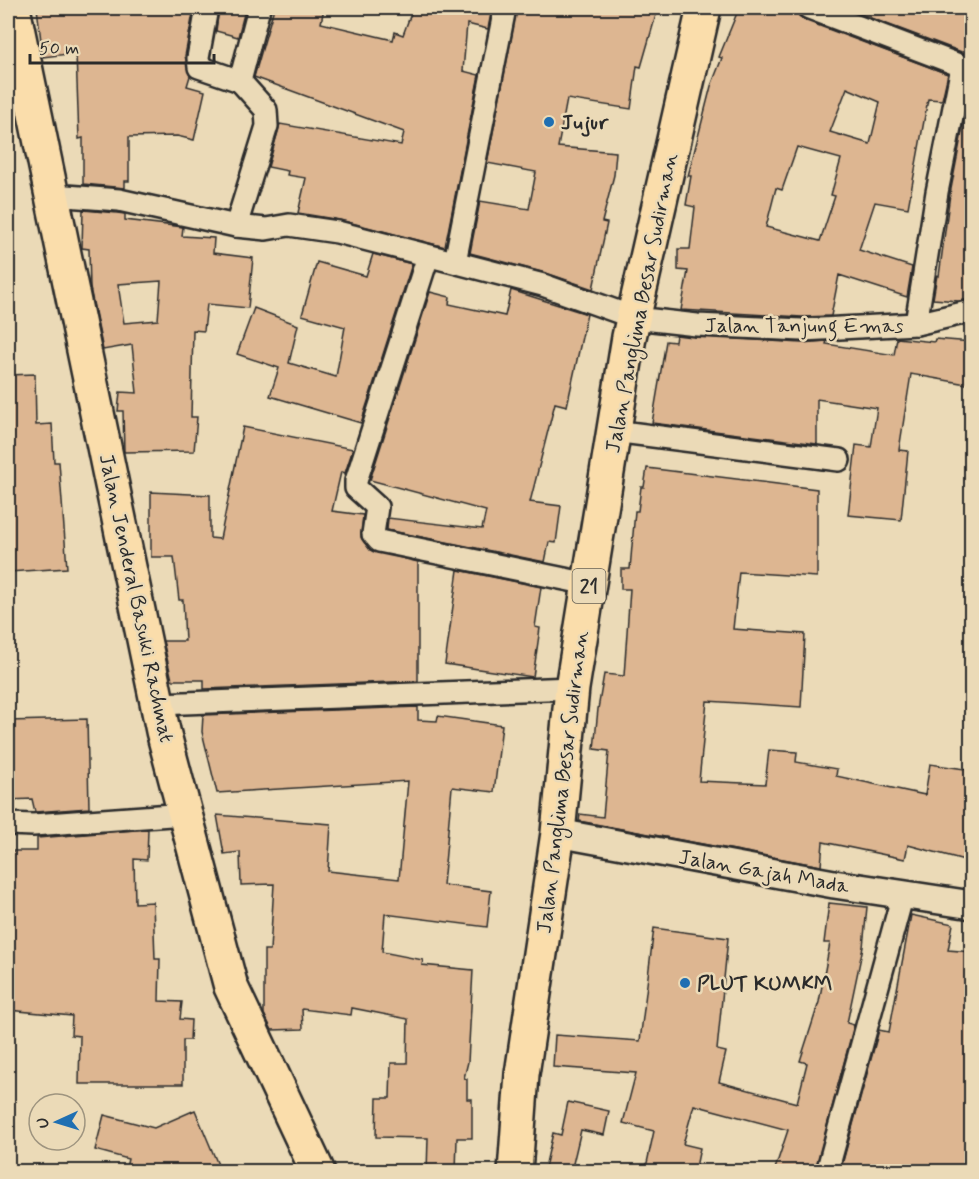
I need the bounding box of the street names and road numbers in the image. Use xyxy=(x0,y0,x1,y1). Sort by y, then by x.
street label: Jalan Panglima Besar Sudirman xyxy=(599,150,686,456)
street label: Jalan Tanjung Emas xyxy=(704,312,904,342)
street label: Jalan Jenderal Basuki Rachmat xyxy=(92,451,180,745)
road number: 21 xyxy=(572,569,606,603)
street label: Jalan Panglima Besar Sudirman xyxy=(531,629,597,935)
street label: Jalan Gajah Mada xyxy=(676,843,852,901)

